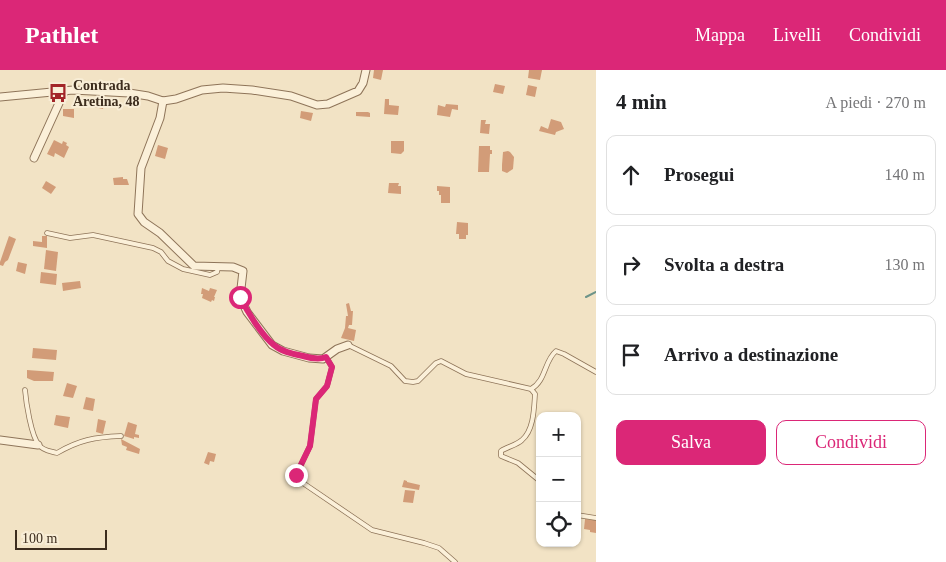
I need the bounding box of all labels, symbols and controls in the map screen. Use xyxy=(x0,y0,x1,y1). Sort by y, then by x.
text: Pathlet xyxy=(25,22,98,48)
text: Mappa xyxy=(695,25,745,45)
text: Livelli xyxy=(773,25,821,45)
text: Condividi xyxy=(849,25,921,45)
place label: Contrada Aretina, 48 xyxy=(73,78,140,109)
bus stop icon: Contrada Aretina, 48 xyxy=(47,82,69,104)
text: 4 min xyxy=(616,90,667,114)
text: A piedi · 270 m xyxy=(826,94,926,111)
icon: ahead xyxy=(617,161,645,189)
text: Prosegui xyxy=(664,164,734,185)
text: 140 m xyxy=(885,166,925,183)
icon: right xyxy=(617,251,645,279)
text: Svolta a destra xyxy=(664,254,784,275)
text: 130 m xyxy=(885,256,925,273)
route start xyxy=(229,286,252,309)
icon: arrive xyxy=(617,341,645,369)
text: Arrivo a destinazione xyxy=(664,344,838,365)
map controls xyxy=(536,412,581,547)
button: + xyxy=(536,412,581,457)
button: Salva xyxy=(616,420,766,465)
button: Condividi xyxy=(776,420,926,465)
button: − xyxy=(536,457,581,502)
route end xyxy=(285,464,308,487)
button: locate xyxy=(536,502,581,547)
scale bar xyxy=(15,527,108,550)
text: 100 m xyxy=(22,531,57,546)

